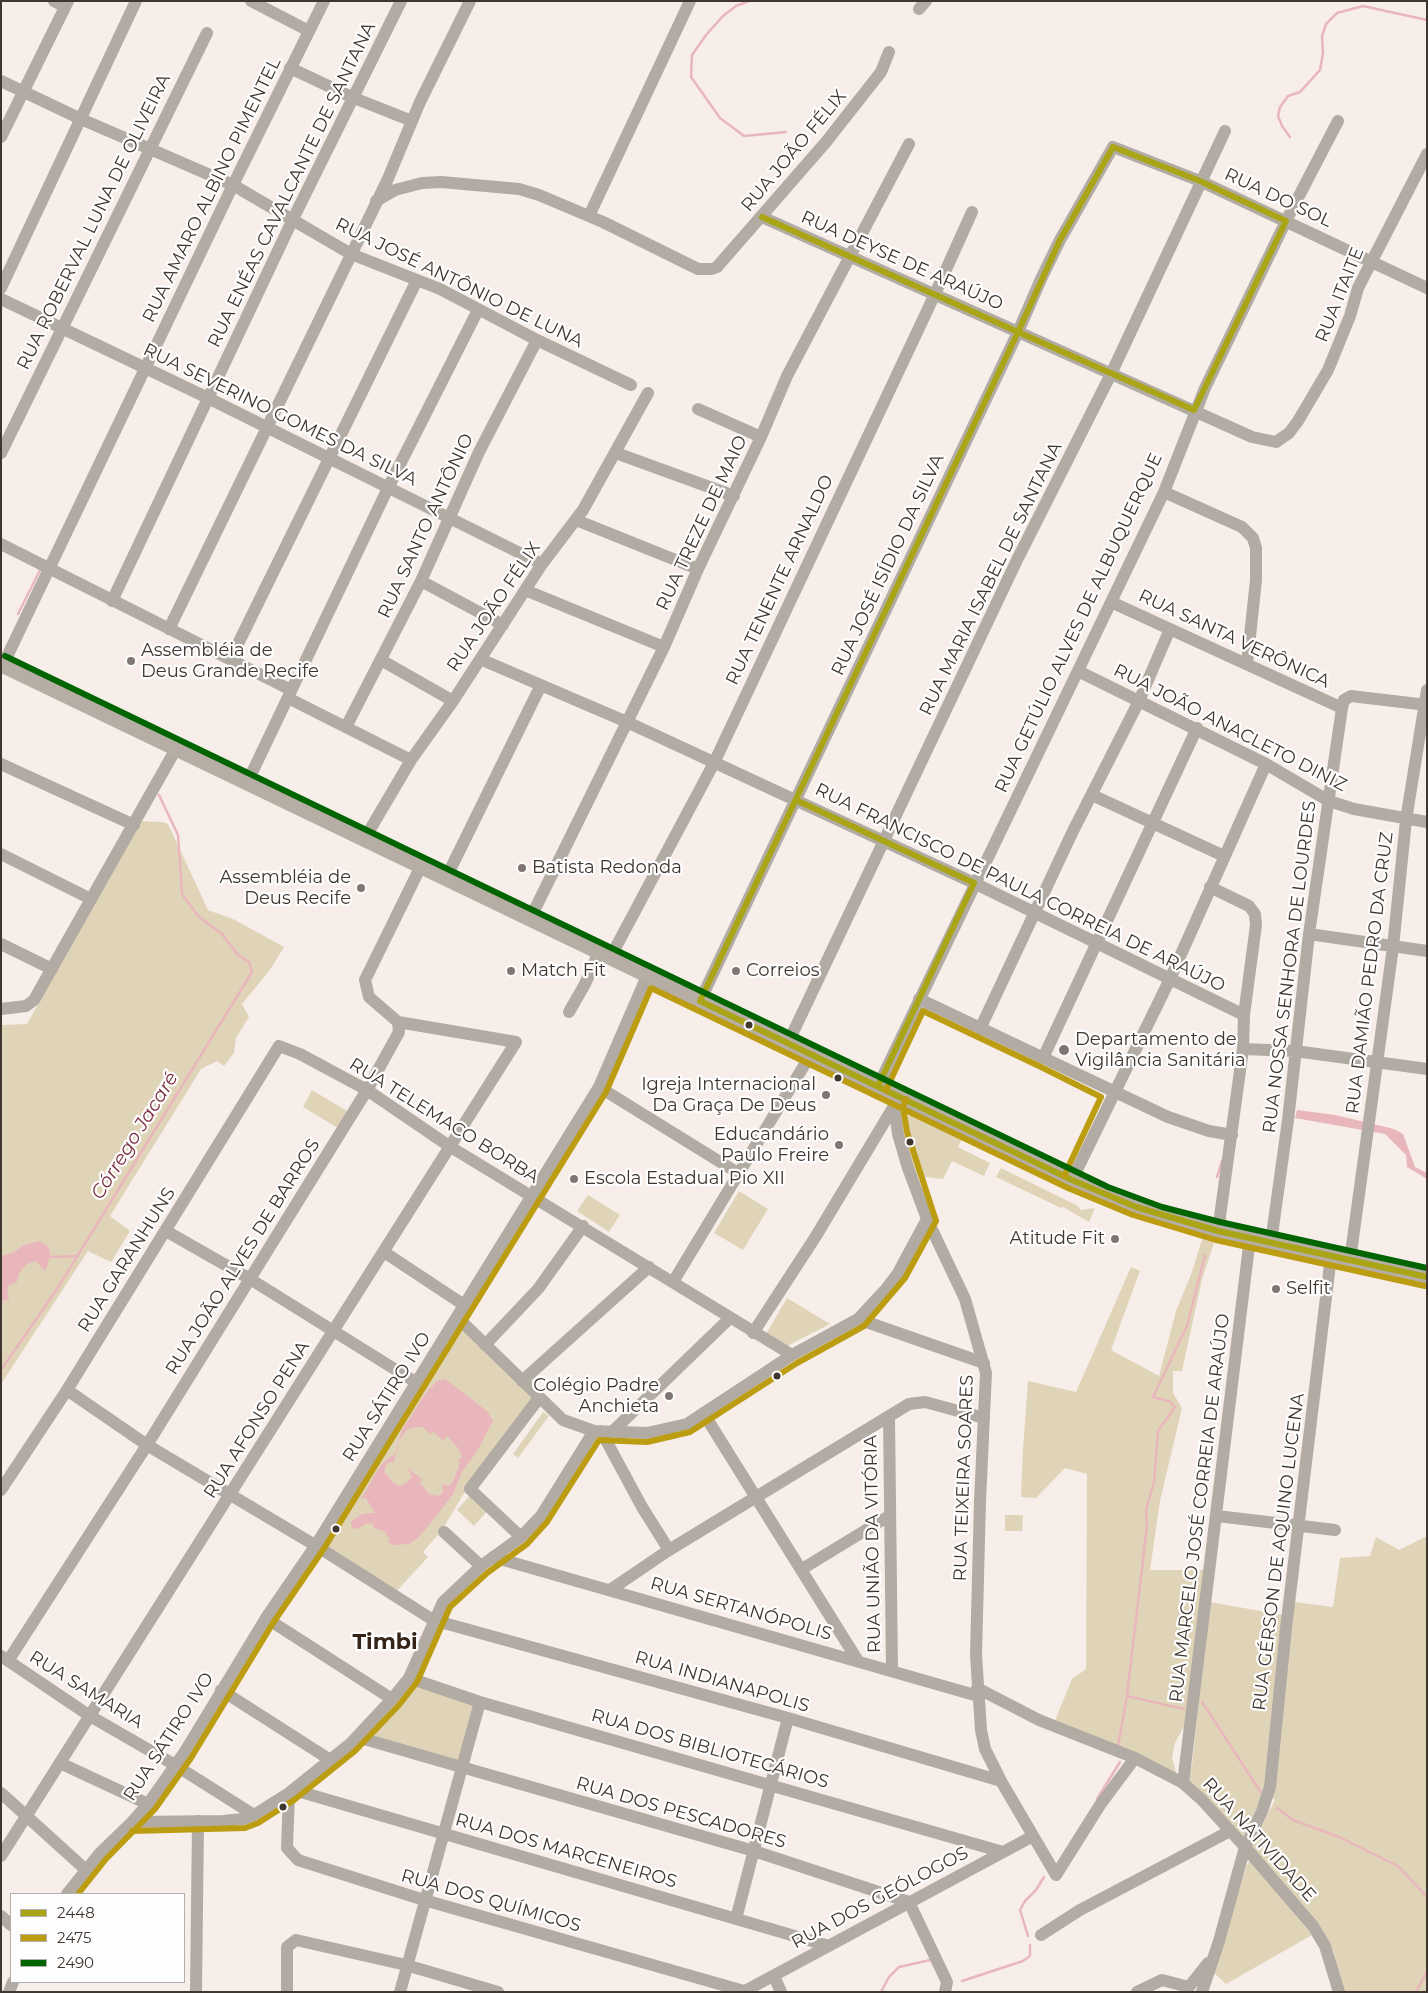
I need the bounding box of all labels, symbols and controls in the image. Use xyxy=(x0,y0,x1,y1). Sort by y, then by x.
street label: RUA ENÉAS CAVALCANTE DE SANTANA xyxy=(204,19,380,351)
street label: RUA AMARO ALBINO PIMENTEL xyxy=(138,54,286,326)
street label: RUA ROBERVAL LUNA DE OLIVEIRA xyxy=(13,71,175,373)
street label: RUA JOÃO FÉLIX xyxy=(737,86,851,216)
street label: RUA DO SOL xyxy=(1221,164,1335,232)
street label: RUA DEYSE DE ARAÚJO xyxy=(798,207,1006,315)
street label: RUA JOSÉ ANTÔNIO DE LUNA xyxy=(332,213,586,353)
street label: RUA ITAITE xyxy=(1311,244,1369,346)
street label: RUA SEVERINO GOMES DA SILVA xyxy=(139,339,421,491)
street label: RUA SANTO ANTÔNIO xyxy=(374,430,478,622)
street label: RUA TREZE DE MAIO xyxy=(652,432,752,614)
street label: RUA MARIA ISABEL DE SANTANA xyxy=(915,439,1067,719)
street label: RUA GETÚLIO ALVES DE ALBUQUERQUE xyxy=(991,450,1167,796)
street label: RUA JOSÉ ISÍDIO DA SILVA xyxy=(827,451,949,679)
street label: RUA TENENTE ARNALDO xyxy=(722,471,838,689)
street label: RUA JOÃO FÉLIX xyxy=(443,538,545,676)
street label: RUA SANTA VERÔNICA xyxy=(1135,585,1333,693)
place label: Assembléia de Deus Grande Recife xyxy=(141,640,319,682)
marker: Assembléia de Deus Grande Recife xyxy=(125,655,137,667)
street label: RUA JOÃO ANACLETO DINIZ xyxy=(1110,660,1350,796)
street label: RUA FRANCISCO DE PAULA CORREIA DE ARAÚJO xyxy=(811,779,1229,997)
street label: RUA NOSSA SENHORA DE LOURDES xyxy=(1259,800,1321,1134)
street label: RUA DAMIÃO PEDRO DA CRUZ xyxy=(1342,831,1398,1115)
place label: Batista Redonda xyxy=(532,857,682,879)
marker: Batista Redonda xyxy=(516,862,528,874)
place label: Assembléia de Deus Recife xyxy=(219,867,351,910)
marker: Assembléia de Deus Recife xyxy=(355,882,367,894)
place label: Match Fit xyxy=(521,960,606,982)
place label: Correios xyxy=(746,960,819,982)
marker: Match Fit xyxy=(505,965,517,977)
marker: Correios xyxy=(730,965,742,977)
unlabelled marker xyxy=(744,1020,754,1030)
place label: Departamento de Vigilância Sanitária xyxy=(1075,1029,1246,1072)
marker: Departamento de Vigilância Sanitária xyxy=(1057,1043,1071,1057)
street label: RUA TELEMACO BORBA xyxy=(345,1054,543,1188)
water label: Córrego Jacaré xyxy=(87,1068,183,1204)
unlabelled marker xyxy=(833,1073,843,1083)
place label: Igreja Internacional Da Graça De Deus xyxy=(641,1074,816,1116)
marker: Igreja Internacional Da Graça De Deus xyxy=(820,1089,832,1101)
place label: Educandário Paulo Freire xyxy=(714,1124,829,1166)
street label: RUA JOÃO ALVES DE BARROS xyxy=(161,1135,325,1379)
unlabelled marker xyxy=(905,1137,915,1147)
marker: Educandário Paulo Freire xyxy=(833,1139,845,1151)
place label: Escola Estadual Pio XII xyxy=(584,1168,785,1190)
marker: Escola Estadual Pio XII xyxy=(568,1173,580,1185)
street label: RUA GARANHUNS xyxy=(74,1184,180,1336)
place label: Atitude Fit xyxy=(1010,1228,1105,1250)
marker: Atitude Fit xyxy=(1109,1233,1121,1245)
place label: Selfit xyxy=(1286,1278,1331,1300)
marker: Selfit xyxy=(1270,1283,1282,1295)
street label: RUA MARCELO JOSÉ CORREIA DE ARAÚJO xyxy=(1165,1312,1235,1704)
street label: RUA SÁTIRO IVO xyxy=(338,1328,436,1466)
street label: RUA AFONSO PENA xyxy=(200,1337,314,1503)
unlabelled marker xyxy=(772,1371,782,1381)
street label: RUA TEIXEIRA SOARES xyxy=(950,1374,978,1582)
place label: Colégio Padre Anchieta xyxy=(533,1375,659,1418)
marker: Colégio Padre Anchieta xyxy=(663,1390,675,1402)
street label: RUA GÉRSON DE AQUINO LUCENA xyxy=(1249,1392,1309,1712)
street label: RUA UNIÃO DA VITÓRIA xyxy=(860,1435,886,1653)
unlabelled marker xyxy=(331,1524,341,1534)
street label: RUA SERTANÓPOLIS xyxy=(648,1573,834,1645)
district label: Timbi xyxy=(352,1630,418,1656)
street label: RUA SAMARIA xyxy=(25,1646,147,1734)
street label: RUA INDIANAPOLIS xyxy=(632,1647,812,1717)
street label: RUA SÁTIRO IVO xyxy=(119,1669,219,1805)
street label: RUA DOS BIBLIOTECÁRIOS xyxy=(589,1705,831,1793)
street label: RUA DOS PESCADORES xyxy=(573,1773,789,1853)
street label: RUA NATIVIDADE xyxy=(1198,1774,1320,1906)
unlabelled marker xyxy=(278,1802,288,1812)
street label: RUA DOS MARCENEIROS xyxy=(453,1809,679,1893)
street label: RUA DOS GEÓLOGOS xyxy=(788,1842,972,1954)
street label: RUA DOS QUÍMICOS xyxy=(399,1865,583,1937)
legend xyxy=(10,1893,185,1983)
text: 2448 xyxy=(57,1903,95,1922)
text: 2475 xyxy=(57,1928,91,1947)
text: 2490 xyxy=(57,1953,94,1972)

